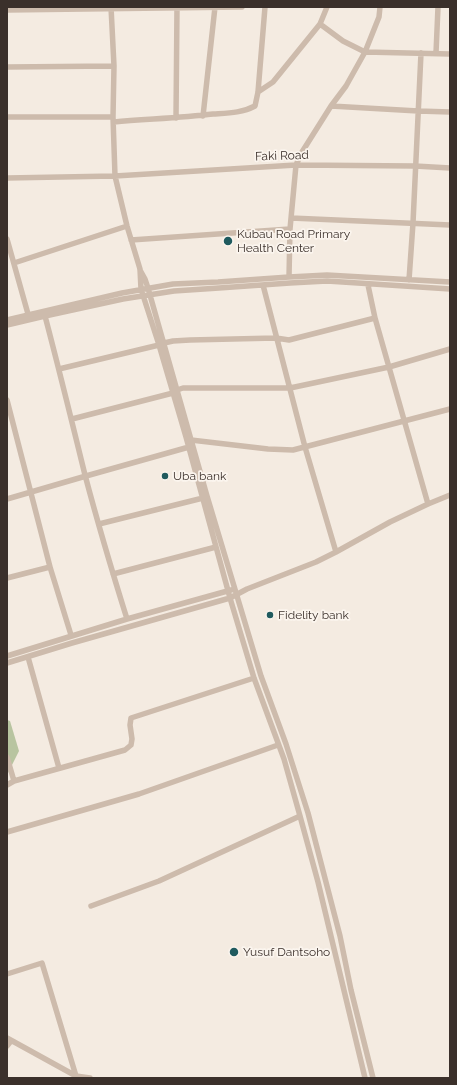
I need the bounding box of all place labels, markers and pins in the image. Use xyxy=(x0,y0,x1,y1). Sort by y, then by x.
place label: Kubau Road Primary Health Center xyxy=(237,227,350,255)
marker: Kubau Road Primary Health Center xyxy=(222,235,234,247)
place label: Uba bank xyxy=(173,469,226,483)
marker: Uba bank xyxy=(160,471,170,481)
place label: Fidelity bank xyxy=(278,608,349,622)
marker: Fidelity bank xyxy=(265,610,275,620)
place label: Yusuf Dantsoho xyxy=(243,945,330,959)
marker: Yusuf Dantsoho xyxy=(228,946,240,958)

